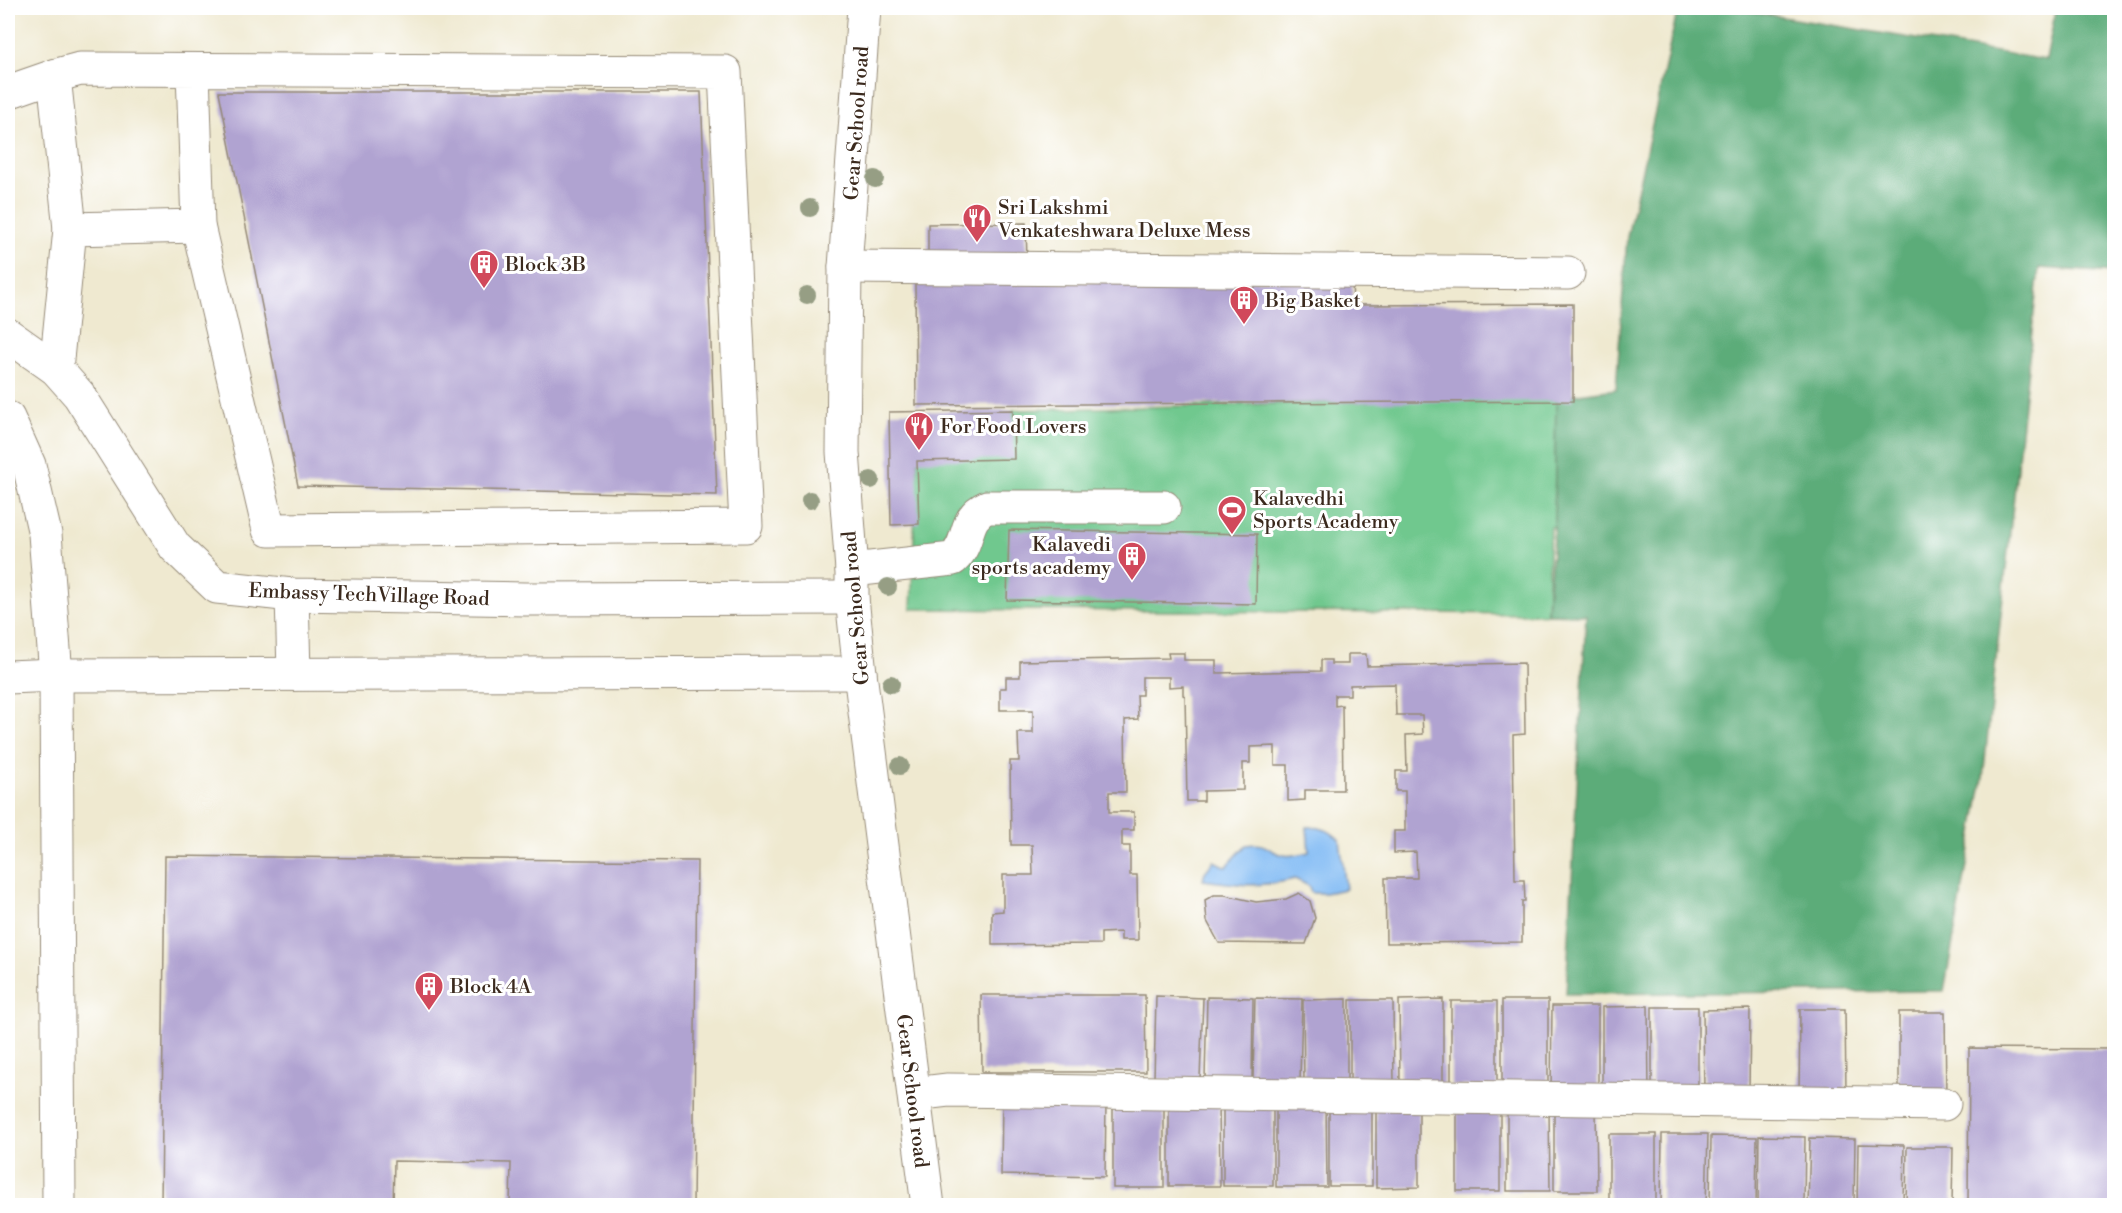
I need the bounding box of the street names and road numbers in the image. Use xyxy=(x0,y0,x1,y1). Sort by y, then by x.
street label: Gear School road xyxy=(840,44,875,201)
street label: Gear School road xyxy=(837,529,876,686)
street label: Embassy TechVillage Road xyxy=(248,579,491,612)
street label: Gear School road xyxy=(890,1013,933,1170)

